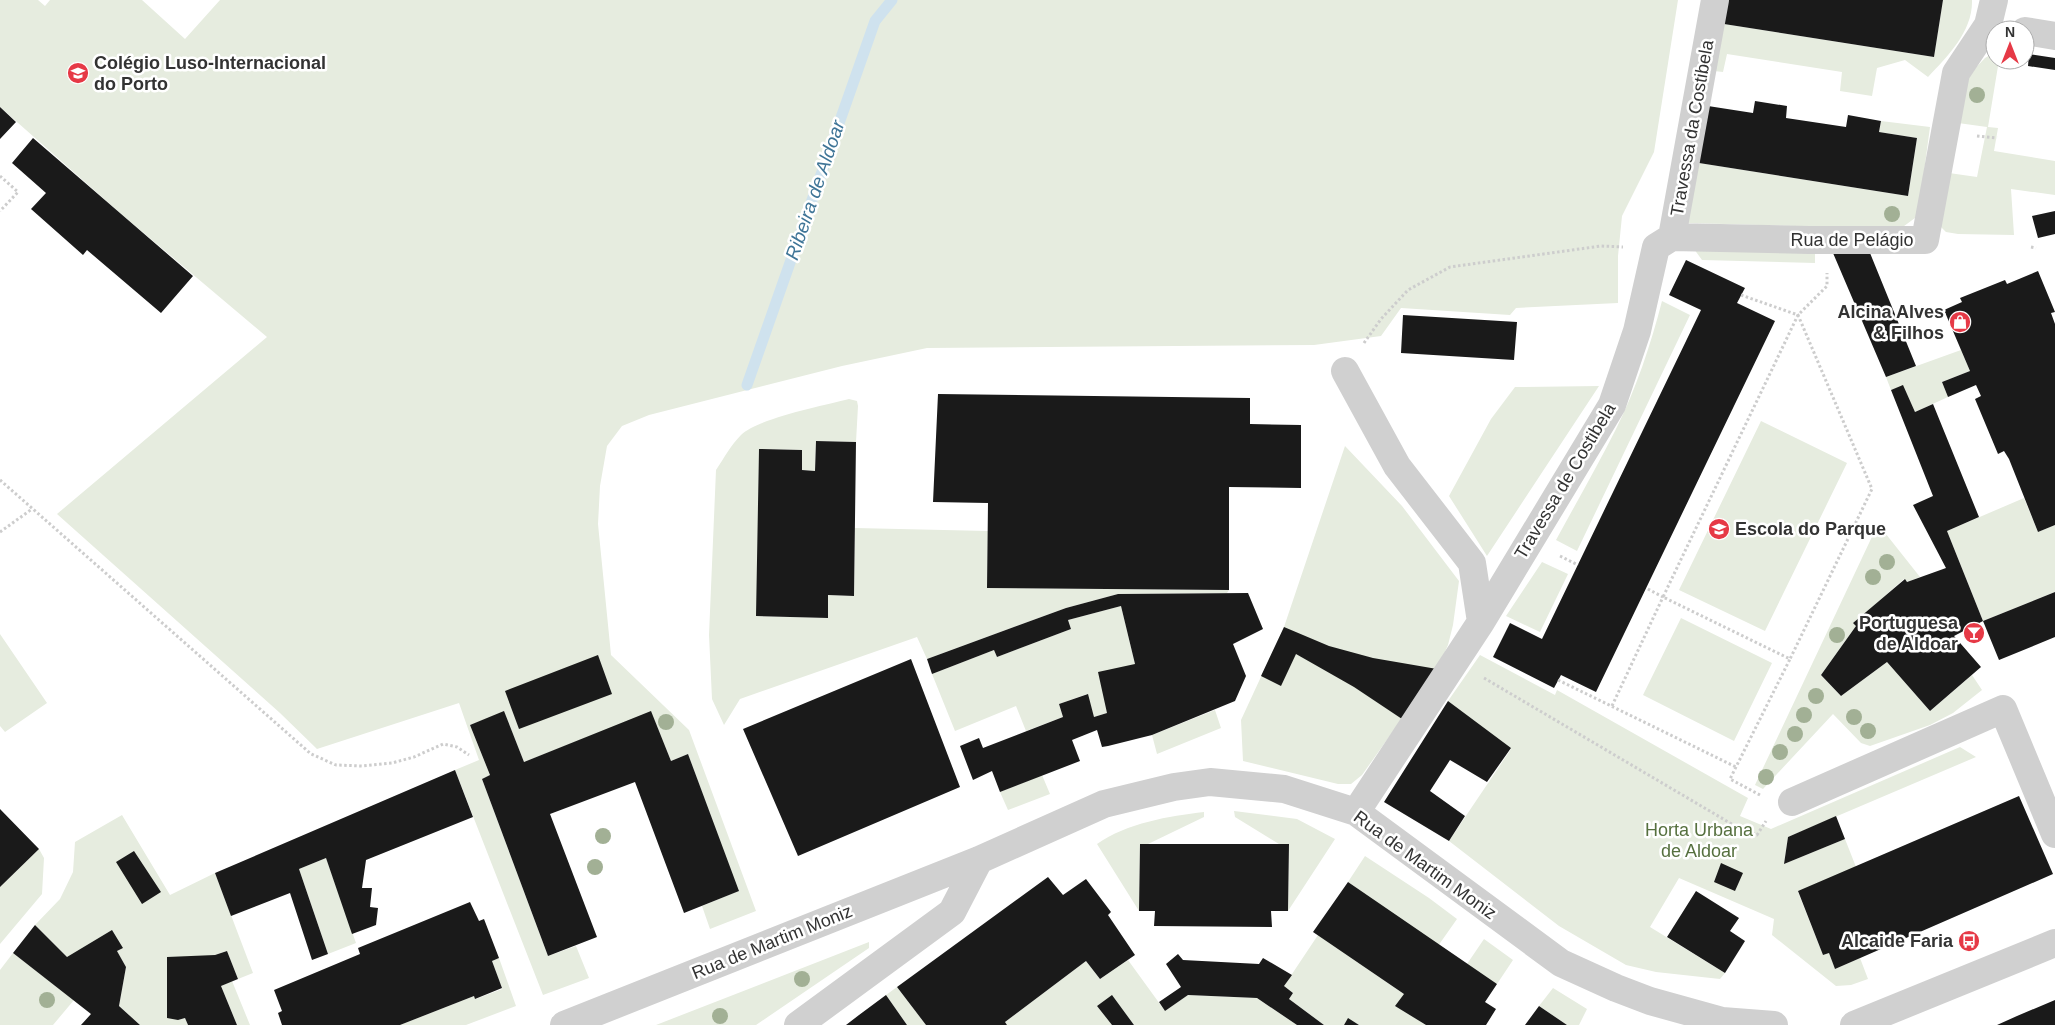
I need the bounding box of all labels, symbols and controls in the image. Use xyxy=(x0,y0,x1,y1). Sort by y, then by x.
north arrow xyxy=(1985,20,2035,70)
text: N xyxy=(2005,24,2015,40)
street label: Travessa da Costibela xyxy=(1667,37,1718,218)
place label: Colégio Luso-Internacional do Porto xyxy=(94,53,326,94)
school or university icon: Colégio Luso-Internacional do Porto xyxy=(66,61,90,85)
water label: Ribeira de Aldoar xyxy=(781,117,849,262)
street label: Rua de Pelágio xyxy=(1790,230,1914,250)
place label: Alcina Alves & Filhos xyxy=(1838,302,1944,343)
shop icon: Alcina Alves & Filhos xyxy=(1948,310,1972,334)
street label: Travessa de Costibela xyxy=(1510,399,1620,563)
school or university icon: Escola do Parque xyxy=(1707,517,1731,541)
place label: Escola do Parque xyxy=(1735,519,1886,539)
place label: Portuguesa de Aldoar xyxy=(1859,613,1959,654)
bar icon: Portuguesa de Aldoar xyxy=(1962,621,1986,645)
street label: Rua de Martim Moniz xyxy=(1350,807,1500,923)
park label: Horta Urbana de Aldoar xyxy=(1645,820,1754,861)
street label: Rua de Martim Moniz xyxy=(689,901,855,983)
bus stop icon: Alcaide Faria xyxy=(1957,929,1981,953)
place label: Alcaide Faria xyxy=(1841,931,1954,951)

